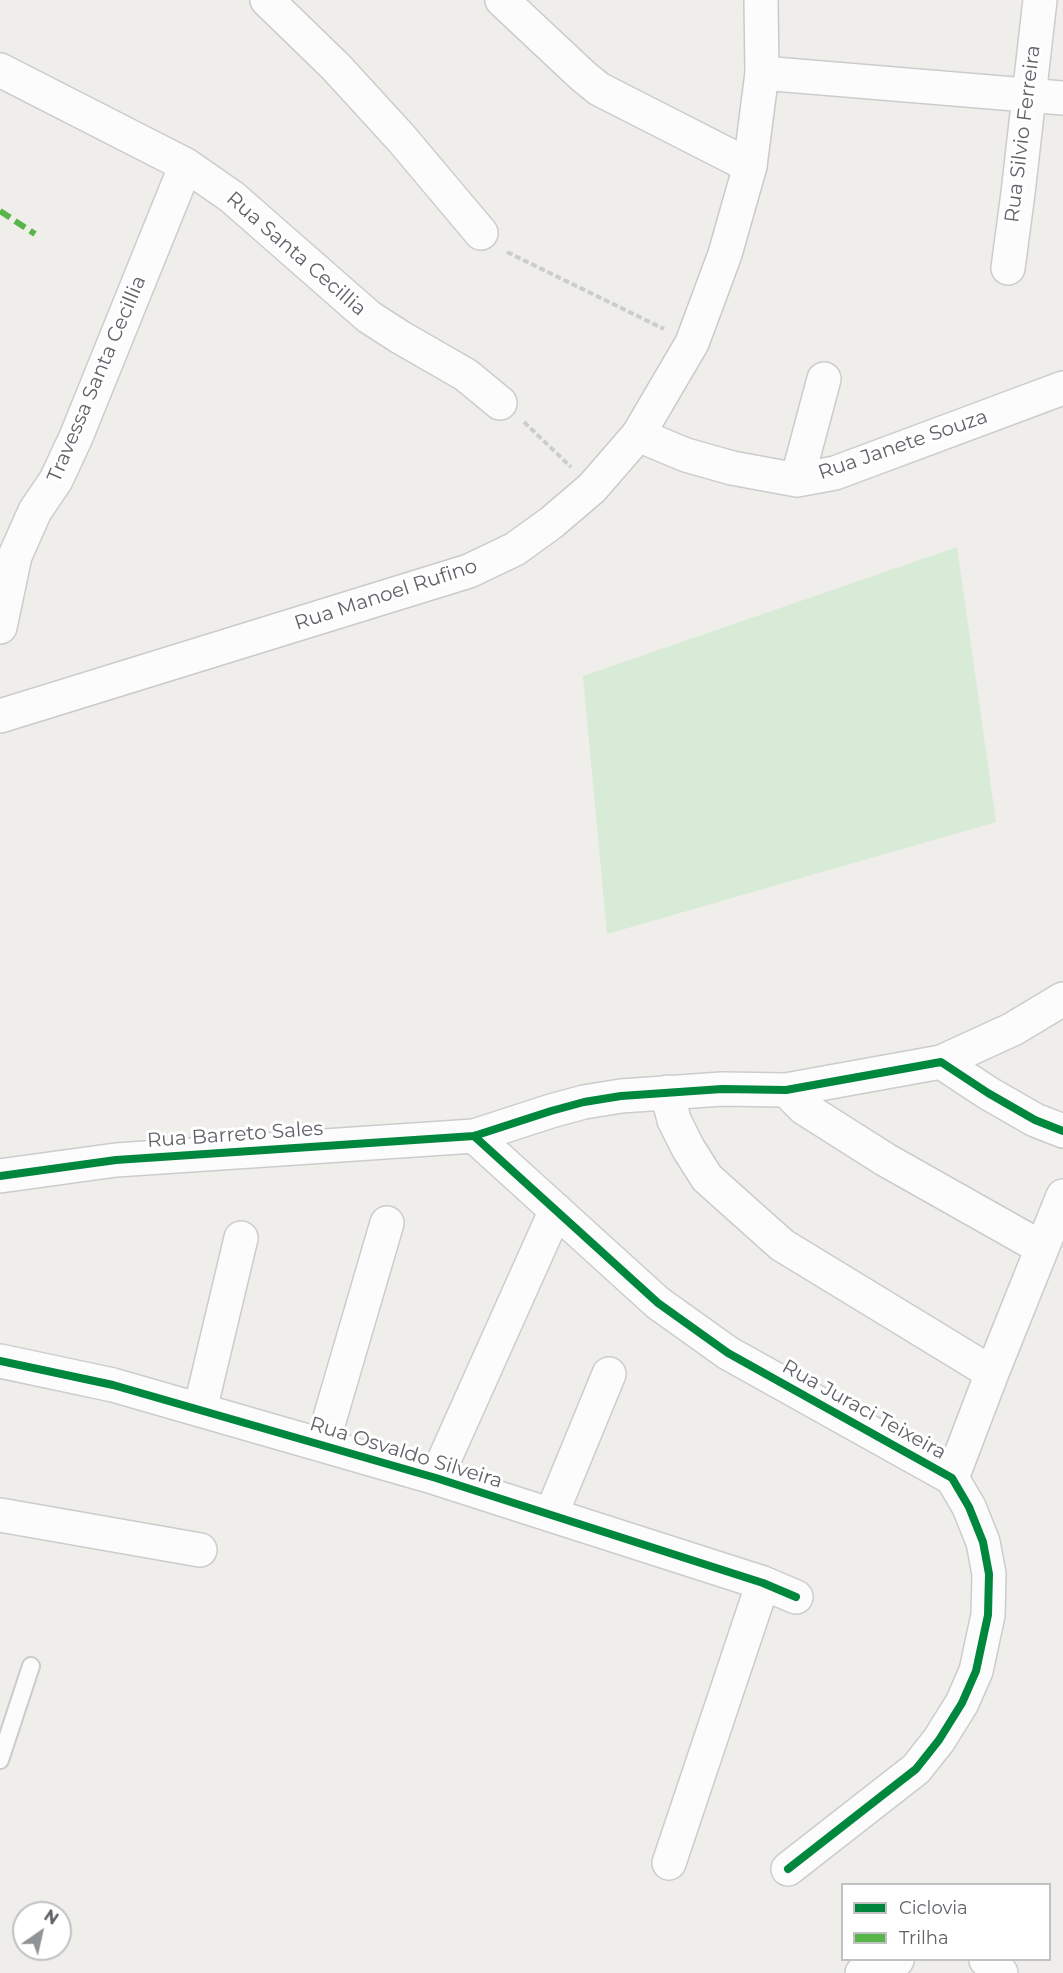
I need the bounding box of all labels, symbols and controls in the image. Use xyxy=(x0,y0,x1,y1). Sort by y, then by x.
street label: Rua Silvio Ferreira xyxy=(1000,44,1046,224)
street label: Rua Santa Cecillia xyxy=(221,187,371,321)
street label: Travessa Santa Cecillia xyxy=(43,272,151,486)
street label: Rua Janete Souza xyxy=(815,405,991,485)
street label: Rua Manoel Rufino xyxy=(292,554,480,636)
street label: Rua Barreto Sales xyxy=(146,1117,324,1153)
street label: Rua Juraci Teixeira xyxy=(778,1355,950,1465)
street label: Rua Osvaldo Silveira xyxy=(307,1412,505,1494)
legend xyxy=(841,1883,1051,1961)
text: Ciclovia xyxy=(899,1897,968,1919)
north arrow xyxy=(12,1901,72,1961)
text: N xyxy=(41,1906,62,1929)
text: Trilha xyxy=(899,1927,949,1949)

